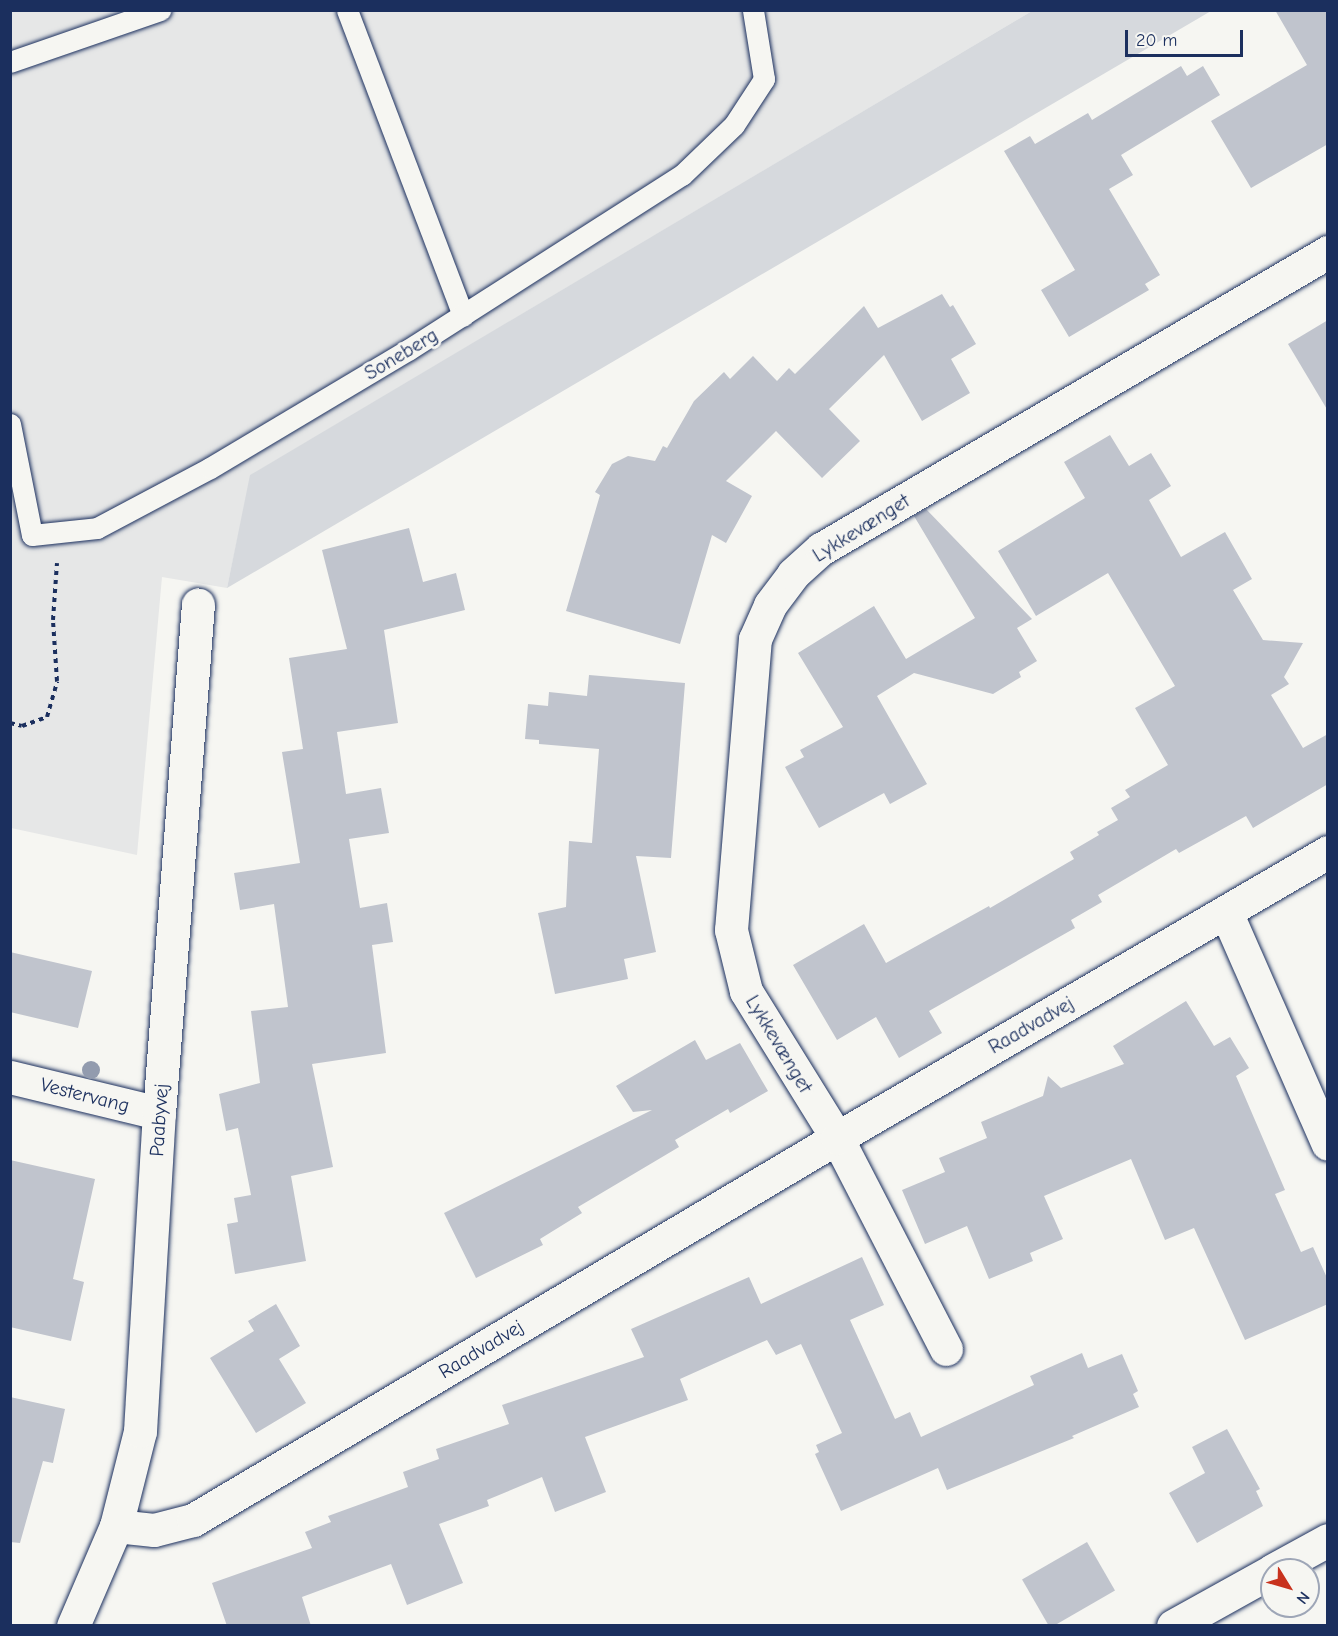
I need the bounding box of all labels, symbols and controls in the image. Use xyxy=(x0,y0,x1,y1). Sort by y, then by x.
scale bar xyxy=(1128,18,1246,56)
text: 20 m xyxy=(1136,30,1177,51)
street label: Soneberg xyxy=(360,323,442,385)
street label: Lykkevænget xyxy=(808,489,914,567)
street label: Lykkevænget xyxy=(740,991,818,1097)
street label: Raadvadvej xyxy=(984,991,1078,1059)
street label: Vestervang xyxy=(38,1072,132,1118)
street label: Paabyvej xyxy=(144,1083,174,1157)
street label: Raadvadvej xyxy=(434,1314,528,1384)
north arrow xyxy=(1260,1558,1320,1618)
text: N xyxy=(1292,1588,1313,1607)

